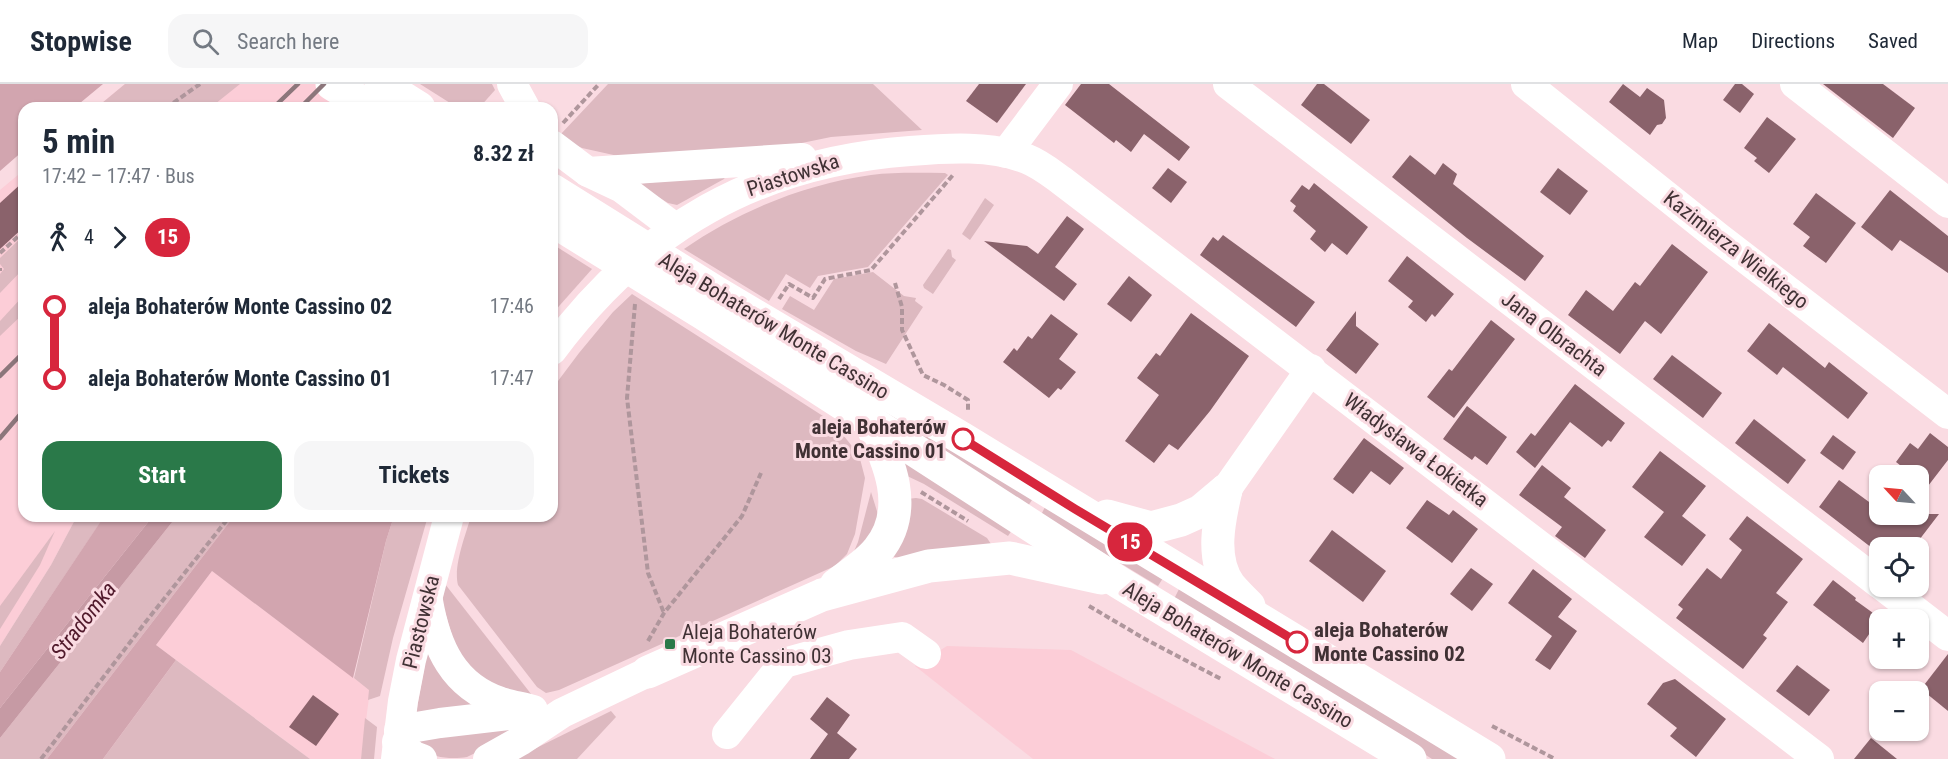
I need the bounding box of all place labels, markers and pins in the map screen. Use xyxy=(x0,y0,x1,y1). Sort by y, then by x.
place label: aleja Bohaterów Monte Cassino 01 xyxy=(795,415,946,463)
marker: aleja Bohaterów Monte Cassino 01 xyxy=(952,428,974,450)
place label: aleja Bohaterów Monte Cassino 02 xyxy=(1314,618,1465,666)
place label: Aleja Bohaterów Monte Cassino 03 xyxy=(682,620,832,668)
marker: aleja Bohaterów Monte Cassino 02 xyxy=(1286,631,1308,653)
marker: Aleja Bohaterów Monte Cassino 03 xyxy=(663,637,677,651)

